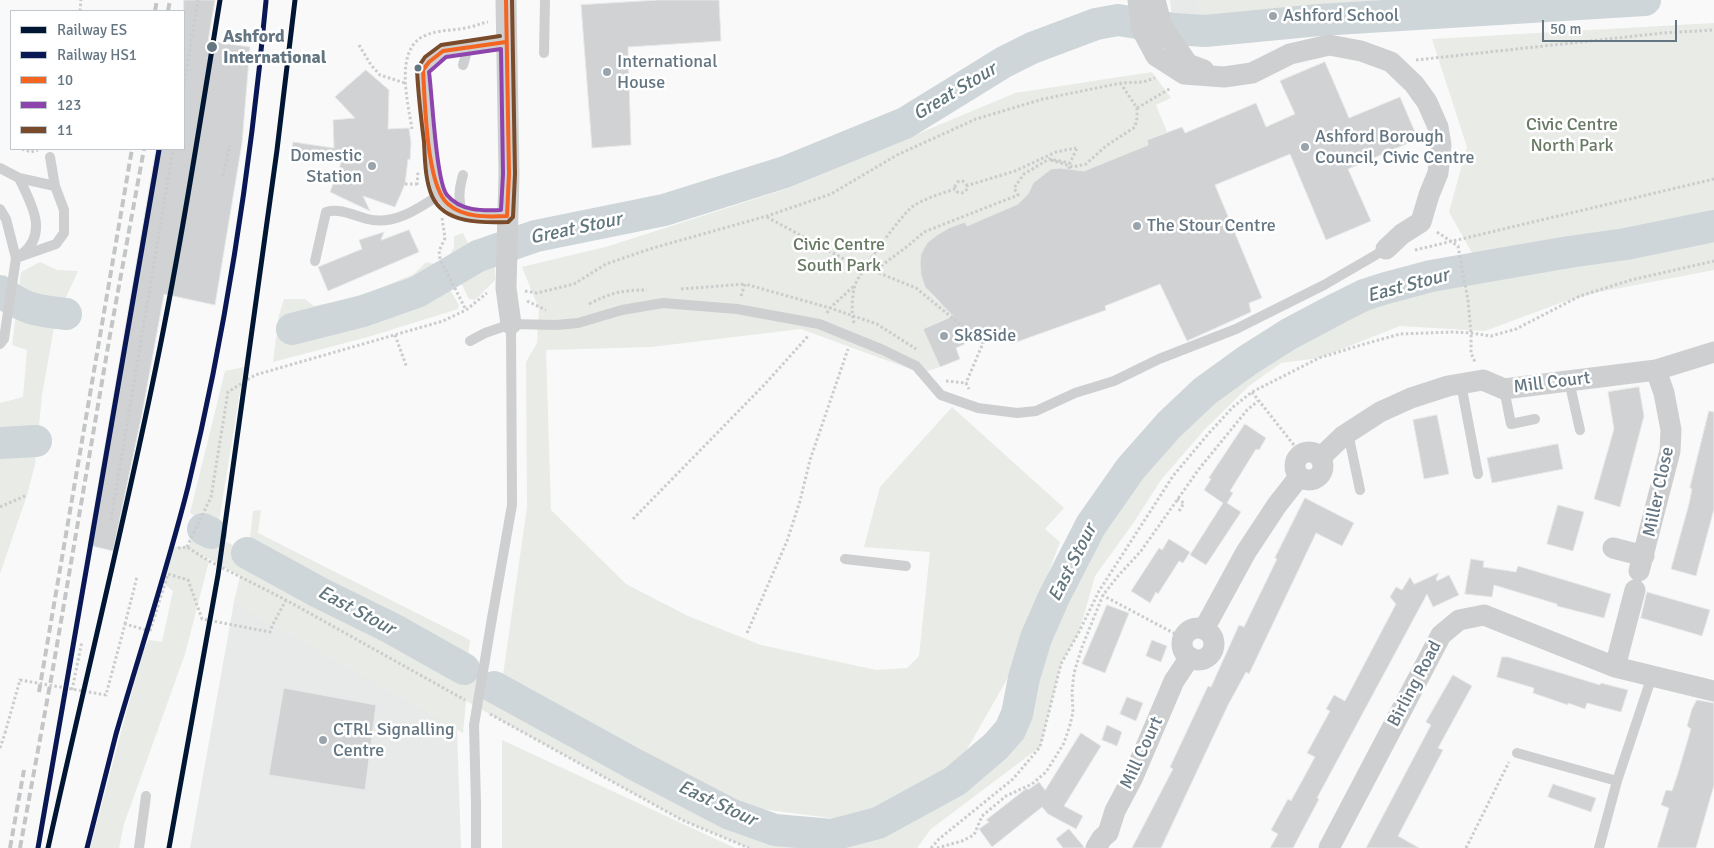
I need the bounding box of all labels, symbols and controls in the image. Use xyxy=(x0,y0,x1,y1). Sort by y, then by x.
place label: Ashford School xyxy=(1283,5,1399,27)
legend xyxy=(10,10,185,150)
marker: Ashford School xyxy=(1267,10,1279,22)
scale bar xyxy=(1544,10,1679,42)
text: 50 m xyxy=(1550,20,1581,38)
text: Railway ES xyxy=(57,21,127,39)
place label: Ashford International xyxy=(223,26,326,68)
marker: Ashford International xyxy=(205,40,219,54)
text: Railway HS1 xyxy=(57,46,137,64)
place label: International House xyxy=(617,51,718,94)
water label: Great Stour xyxy=(909,58,1001,126)
unlabelled marker xyxy=(413,63,423,73)
marker: International House xyxy=(601,66,613,78)
text: 10 xyxy=(57,71,73,89)
text: 123 xyxy=(57,96,81,114)
park label: Civic Centre North Park xyxy=(1526,114,1618,156)
text: 11 xyxy=(57,121,73,139)
place label: Ashford Borough Council, Civic Centre xyxy=(1315,126,1474,168)
marker: Ashford Borough Council, Civic Centre xyxy=(1299,141,1311,153)
place label: Domestic Station xyxy=(290,145,362,188)
marker: Domestic Station xyxy=(366,160,378,172)
water label: Great Stour xyxy=(528,208,624,250)
place label: The Stour Centre xyxy=(1147,215,1276,237)
marker: The Stour Centre xyxy=(1131,220,1143,232)
park label: Civic Centre South Park xyxy=(793,234,885,276)
water label: East Stour xyxy=(1365,264,1451,308)
place label: Sk8Side xyxy=(954,325,1016,347)
marker: Sk8Side xyxy=(938,330,950,342)
street label: Mill Court xyxy=(1512,368,1592,398)
street label: Miller Close xyxy=(1639,445,1679,539)
water label: East Stour xyxy=(1044,521,1102,605)
water label: East Stour xyxy=(314,581,398,641)
street label: Birling Road xyxy=(1383,637,1447,731)
street label: Mill Court xyxy=(1116,714,1168,792)
place label: CTRL Signalling Centre xyxy=(333,719,455,762)
marker: CTRL Signalling Centre xyxy=(317,734,329,746)
water label: East Stour xyxy=(674,776,760,832)

